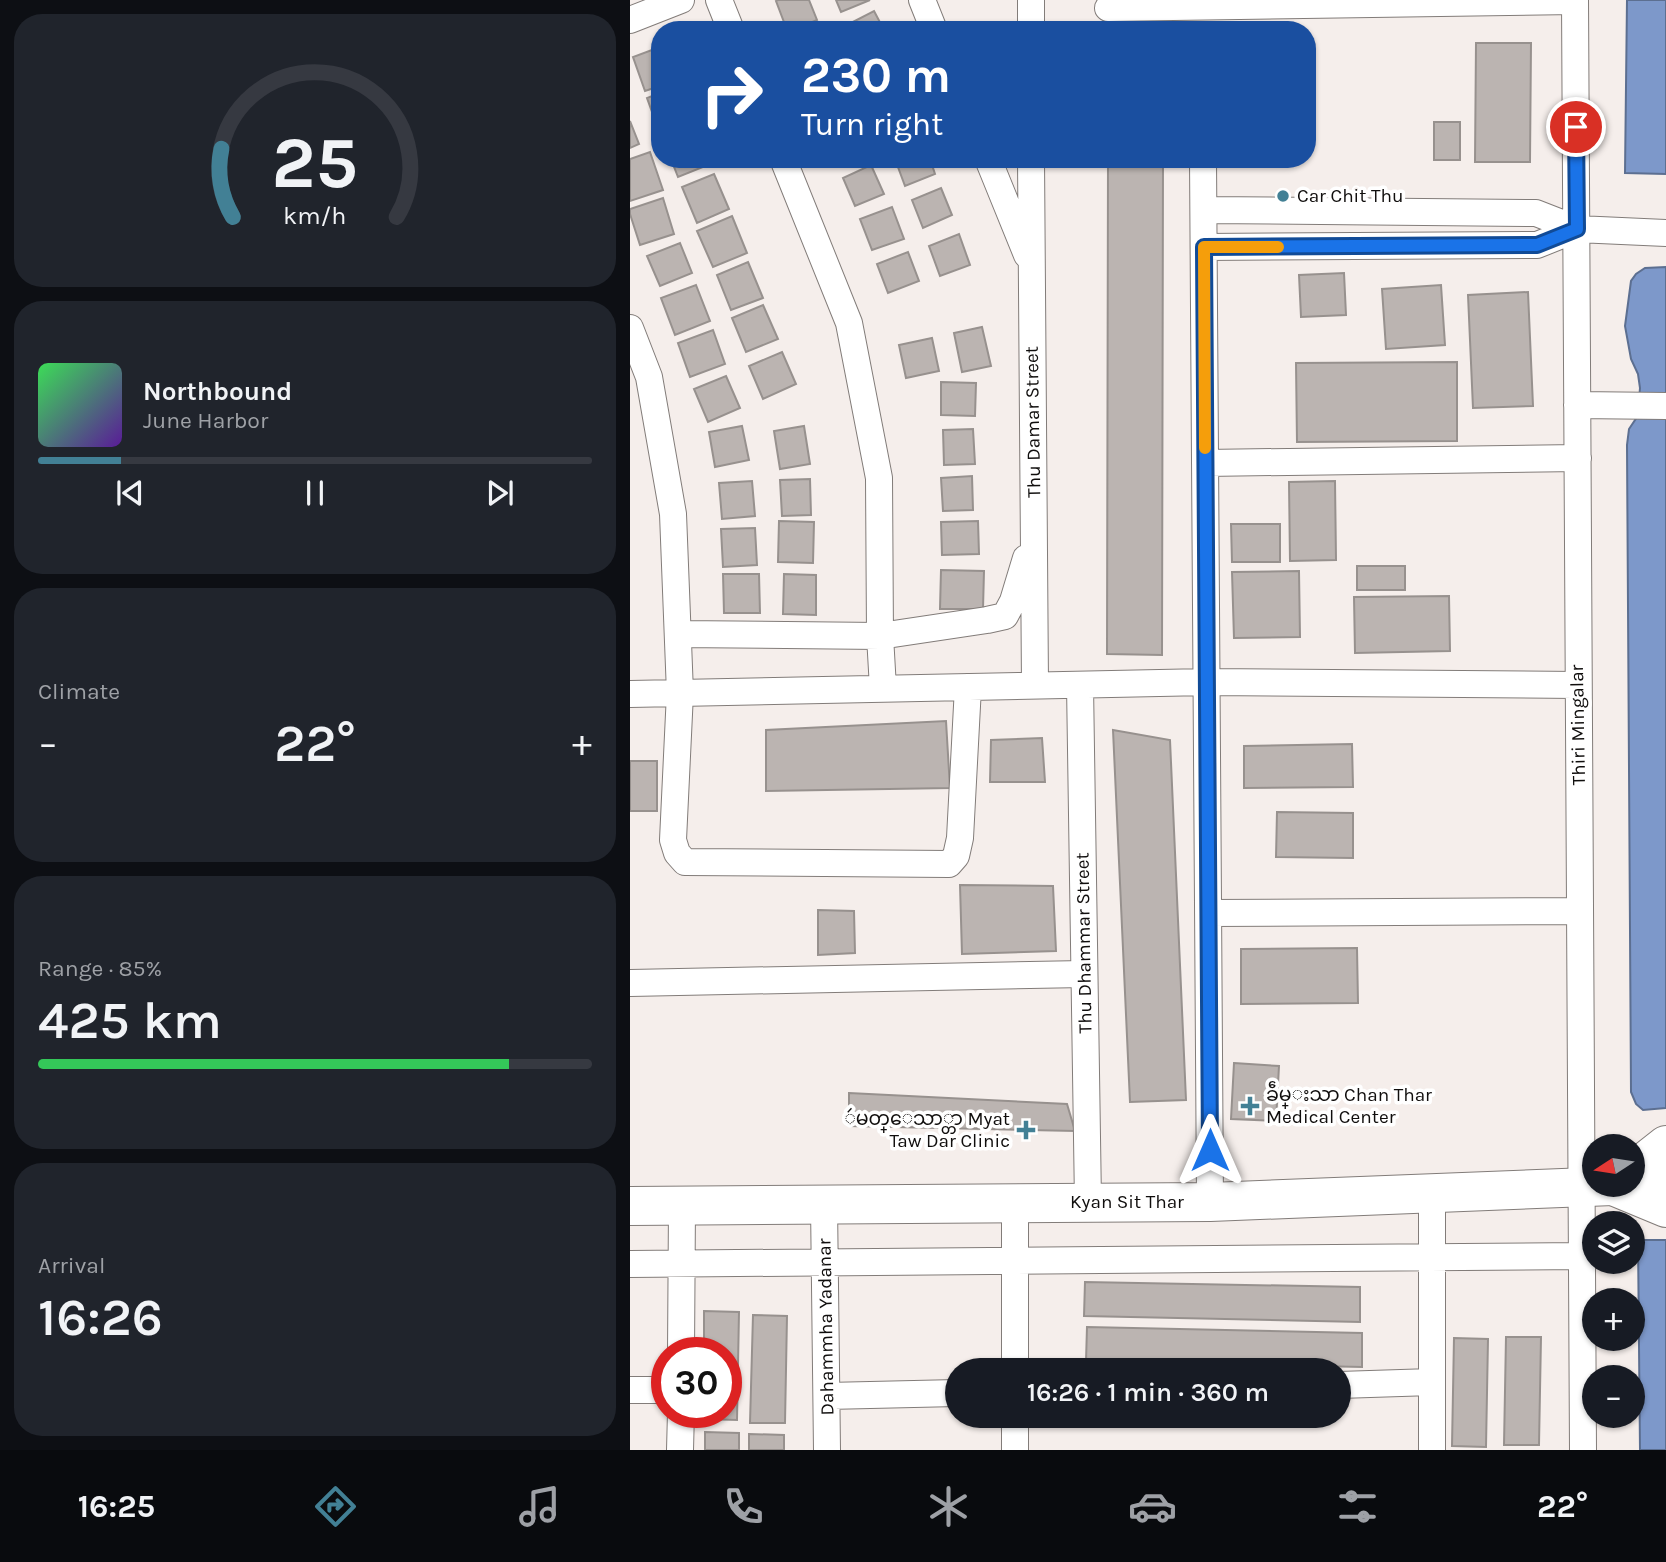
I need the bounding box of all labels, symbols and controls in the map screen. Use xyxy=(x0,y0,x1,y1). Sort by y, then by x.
text: 230 m xyxy=(801,47,951,104)
icon: right xyxy=(686,49,777,140)
pin xyxy=(1546,97,1606,157)
text: Turn right xyxy=(801,106,943,143)
icon: arrive xyxy=(1557,108,1595,146)
text: 25 xyxy=(272,120,358,205)
place label: Car Chit Thu xyxy=(1297,185,1403,207)
marker: Car Chit Thu xyxy=(1275,188,1291,204)
text: km/h xyxy=(283,200,347,229)
street label: Thu Damar Street xyxy=(1021,346,1045,498)
text: Northbound xyxy=(143,376,292,407)
text: June Harbor xyxy=(143,407,268,434)
icon: previous xyxy=(111,474,149,512)
icon: pause xyxy=(296,474,334,512)
icon: next xyxy=(481,474,519,512)
street label: Thiri Mingalar xyxy=(1566,664,1590,786)
text: Climate xyxy=(38,678,120,705)
text: 22° xyxy=(274,713,356,774)
text: − xyxy=(38,721,58,766)
text: + xyxy=(572,721,592,766)
street label: Thu Dhammar Street xyxy=(1071,852,1097,1034)
text: Range · 85% xyxy=(38,955,162,982)
text: 425 km xyxy=(38,990,222,1051)
place label: ခဵမ္းသာ Chan Thar Medical Center xyxy=(1266,1080,1432,1128)
marker: ခဵမ္းသာ Chan Thar Medical Center xyxy=(1240,1096,1260,1116)
place label: ဴမတ္ေသာ္တာ Myat Taw Dar Clinic xyxy=(844,1107,1010,1152)
position arrow xyxy=(1173,1113,1247,1187)
marker: ဴမတ္ေသာ္တာ Myat Taw Dar Clinic xyxy=(1016,1120,1036,1140)
north arrow xyxy=(1582,1134,1645,1197)
map controls xyxy=(1582,1134,1645,1428)
street label: Kyan Sit Thar xyxy=(1070,1191,1184,1213)
button: layers xyxy=(1582,1211,1645,1274)
street label: Dahammha Yadanar xyxy=(813,1238,839,1416)
text: Arrival xyxy=(38,1252,105,1279)
text: 16:26 xyxy=(38,1287,163,1348)
button: + xyxy=(1582,1288,1645,1351)
speed limit sign: 30 xyxy=(651,1337,742,1428)
button: − xyxy=(1582,1365,1645,1428)
text: 16:26 · 1 min · 360 m xyxy=(1027,1377,1269,1408)
icon: directions xyxy=(311,1482,360,1531)
icon: music xyxy=(515,1482,564,1531)
icon: phone xyxy=(719,1482,768,1531)
icon: climate xyxy=(924,1482,973,1531)
icon: car xyxy=(1128,1482,1177,1531)
icon: filters xyxy=(1333,1482,1382,1531)
text: 16:25 xyxy=(78,1488,155,1525)
text: 22° xyxy=(1537,1488,1588,1525)

